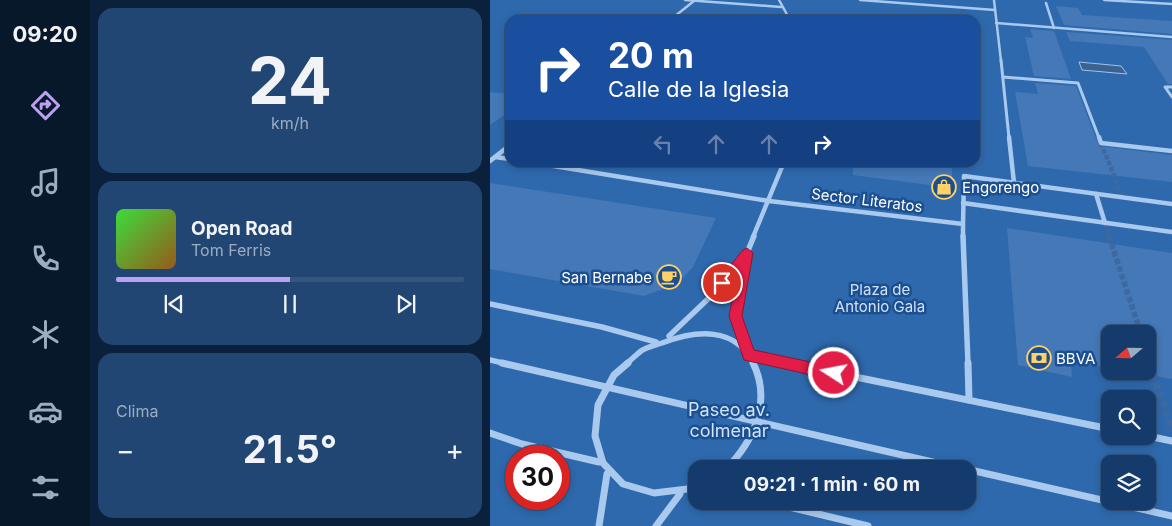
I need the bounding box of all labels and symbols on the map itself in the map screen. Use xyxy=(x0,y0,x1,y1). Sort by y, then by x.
shop icon: Engorengo xyxy=(931,174,957,200)
place label: Engorengo xyxy=(962,178,1039,197)
street label: Sector Literatos xyxy=(810,184,924,216)
pin xyxy=(701,262,743,304)
cafe icon: San Bernabe xyxy=(656,264,682,290)
place label: San Bernabe xyxy=(561,268,652,287)
park label: Plaza de Antonio Gala xyxy=(835,280,925,316)
north arrow xyxy=(1101,325,1156,380)
bank icon: BBVA xyxy=(1026,345,1052,371)
position arrow xyxy=(807,346,859,398)
place label: BBVA xyxy=(1056,349,1095,368)
park label: Paseo av. colmenar xyxy=(688,399,770,441)
speed limit sign: 30 xyxy=(505,445,570,510)

